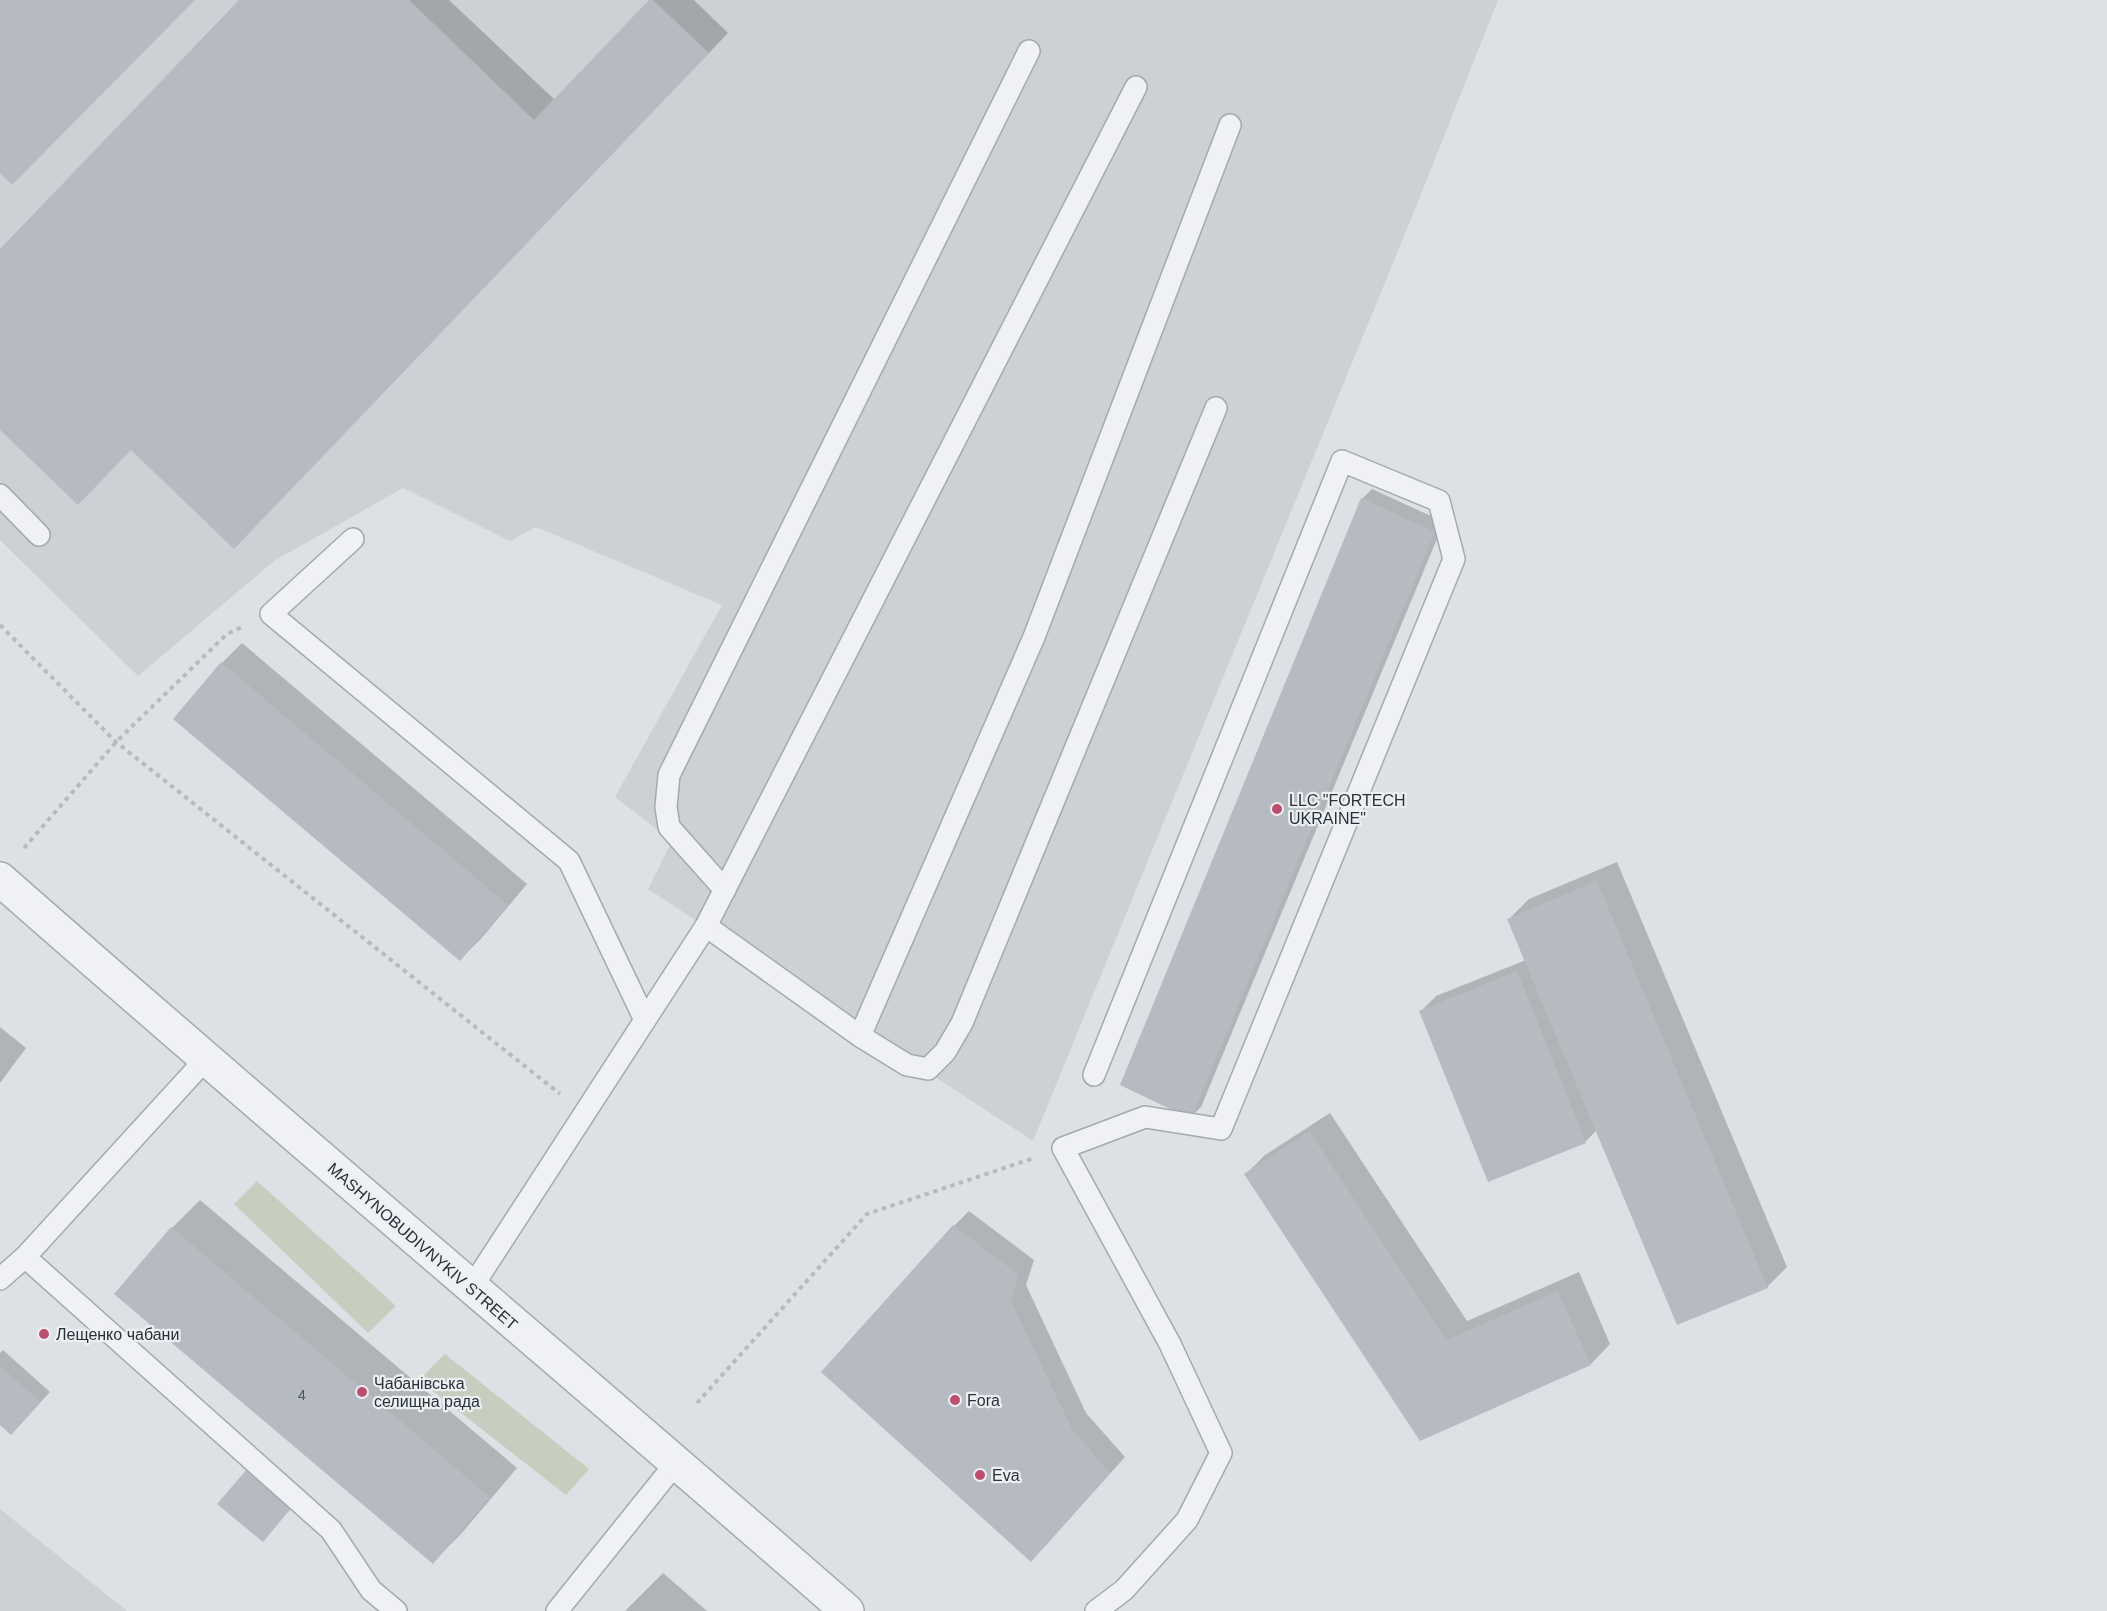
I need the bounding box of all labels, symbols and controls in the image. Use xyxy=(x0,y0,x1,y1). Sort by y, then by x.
place label: LLC "FORTECH UKRAINE" xyxy=(1289,792,1406,827)
marker: LLC "FORTECH UKRAINE" xyxy=(1270,802,1284,816)
street label: MASHYNOBUDIVNYKIV STREET xyxy=(325,1159,521,1333)
place label: Лещенко чабани xyxy=(56,1326,179,1343)
marker: Лещенко чабани xyxy=(37,1327,51,1341)
place label: Чабанівська селищна рада xyxy=(374,1375,480,1410)
marker: Чабанівська селищна рада xyxy=(355,1385,369,1399)
house number: 4 xyxy=(298,1387,306,1403)
place label: Fora xyxy=(967,1392,1000,1409)
marker: Fora xyxy=(948,1393,962,1407)
place label: Eva xyxy=(992,1467,1020,1484)
marker: Eva xyxy=(973,1468,987,1482)

